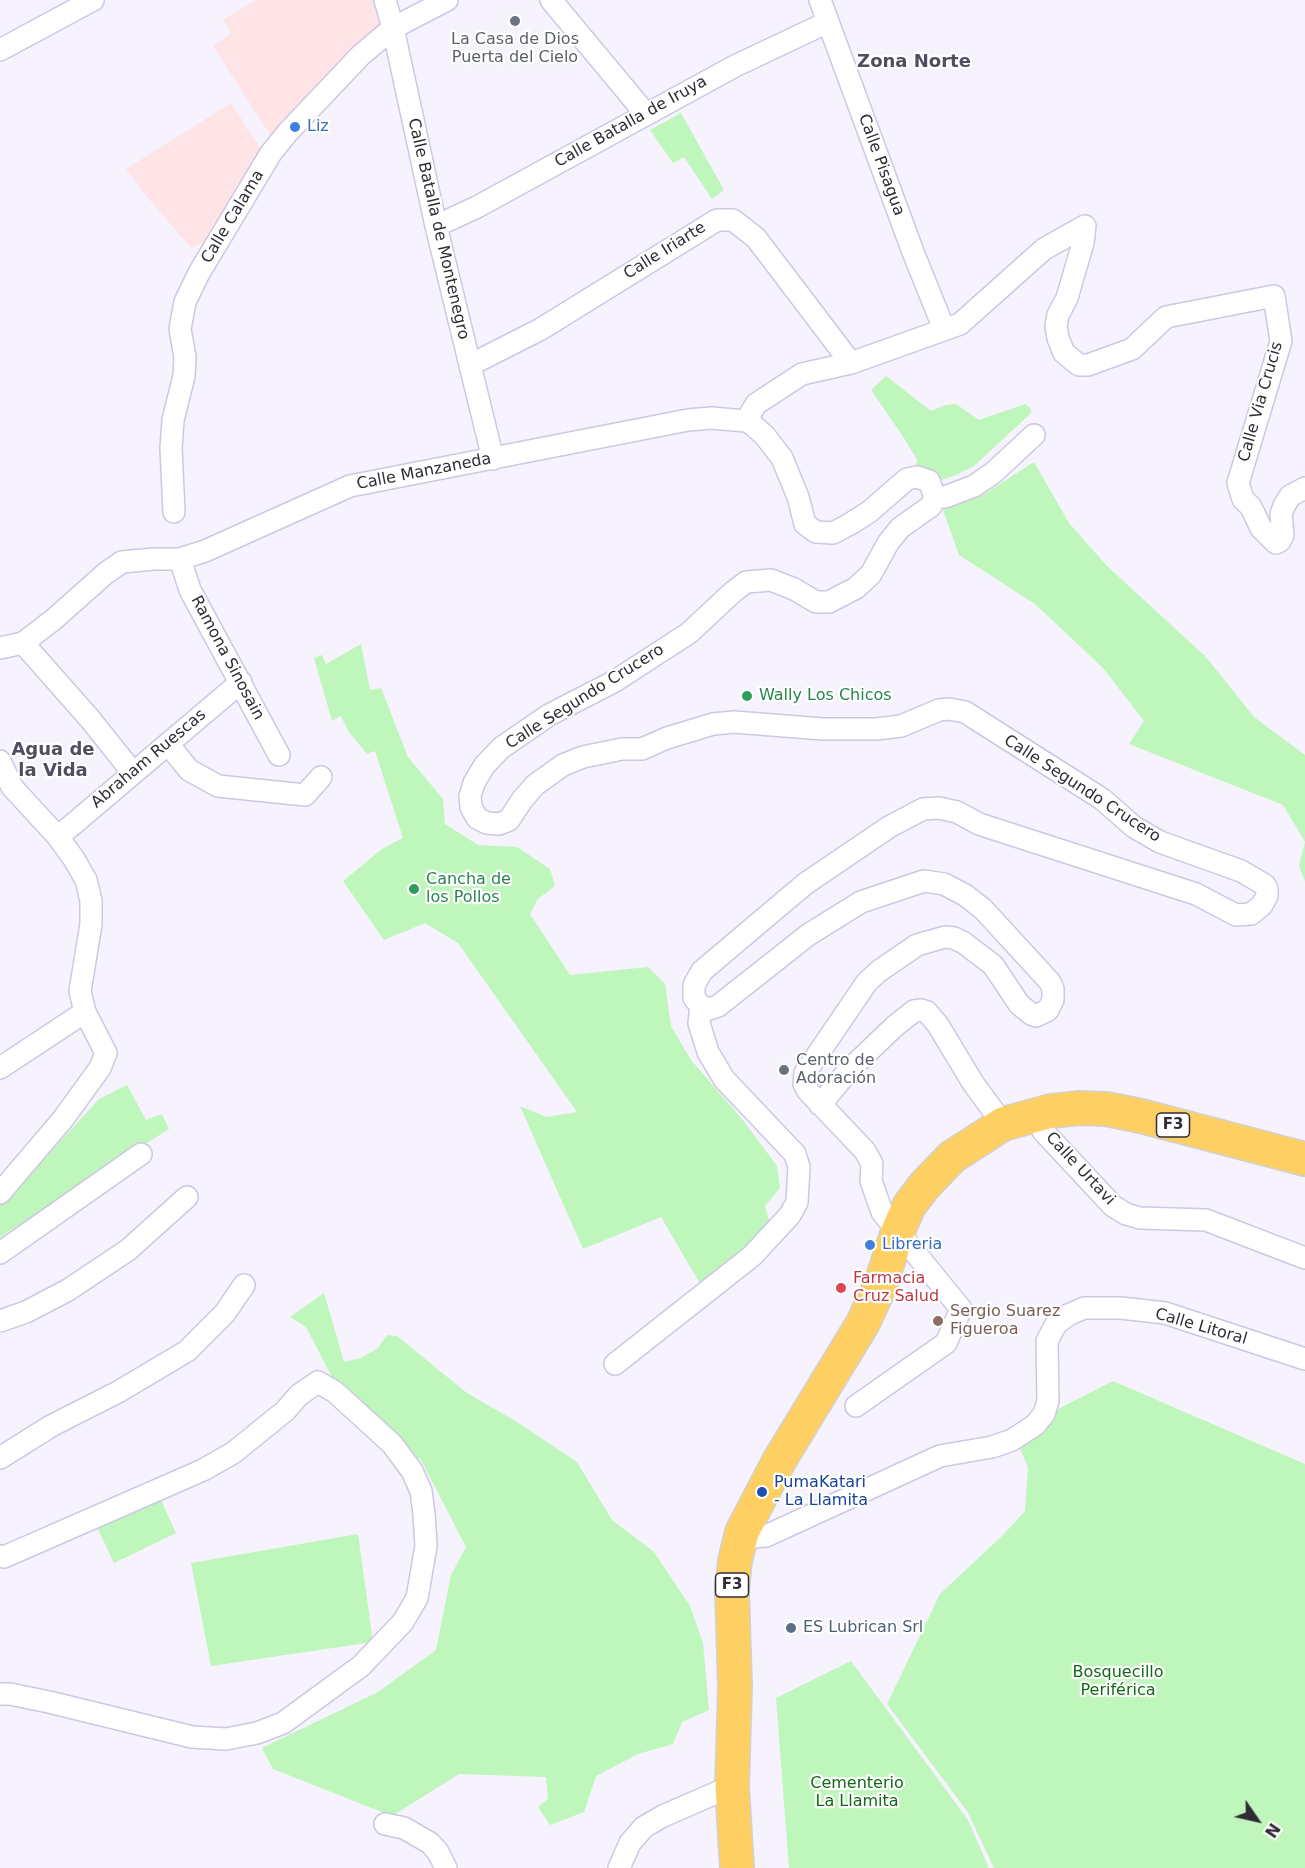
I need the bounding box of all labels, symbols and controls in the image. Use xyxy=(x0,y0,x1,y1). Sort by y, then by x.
marker: La Casa de Dios Puerta del Cielo xyxy=(508,14,522,28)
place label: La Casa de Dios Puerta del Cielo xyxy=(451,30,579,68)
district label: Zona Norte xyxy=(857,51,971,73)
street label: Calle Batalla de Iruya xyxy=(551,72,711,172)
street label: Calle Pisagua xyxy=(854,112,908,218)
street label: Calle Batalla de Montenegro xyxy=(403,116,473,342)
place label: Liz xyxy=(307,117,329,137)
marker: Liz xyxy=(288,120,302,134)
street label: Calle Calama xyxy=(198,167,268,267)
street label: Calle Iriarte xyxy=(620,218,710,284)
street label: Calle Via Crucis xyxy=(1235,340,1287,464)
street label: Calle Manzaneda xyxy=(355,450,493,494)
street label: Ramona Sinosain xyxy=(186,592,268,724)
street label: Calle Segundo Crucero xyxy=(502,640,668,754)
place label: Wally Los Chicos xyxy=(759,686,892,706)
marker: Wally Los Chicos xyxy=(740,689,754,703)
street label: Abraham Ruescas xyxy=(88,705,210,813)
street label: Calle Segundo Crucero xyxy=(1000,731,1164,847)
district label: Agua de la Vida xyxy=(11,739,95,782)
place label: Cancha de los Pollos xyxy=(426,870,511,908)
marker: Cancha de los Pollos xyxy=(407,882,421,896)
place label: Centro de Adoración xyxy=(796,1051,876,1089)
marker: Centro de Adoración xyxy=(777,1063,791,1077)
road number: F3 xyxy=(1156,1113,1190,1137)
street label: Calle Urtavi xyxy=(1041,1128,1119,1210)
place label: Libreria xyxy=(882,1235,942,1255)
marker: Libreria xyxy=(863,1238,877,1252)
place label: Farmacia Cruz Salud xyxy=(853,1269,939,1307)
marker: Farmacia Cruz Salud xyxy=(834,1281,848,1295)
place label: Sergio Suarez Figueroa xyxy=(950,1302,1060,1340)
street label: Calle Litoral xyxy=(1153,1305,1249,1349)
marker: Sergio Suarez Figueroa xyxy=(931,1314,945,1328)
place label: PumaKatari - La Llamita xyxy=(774,1473,868,1511)
marker: PumaKatari - La Llamita xyxy=(755,1485,769,1499)
road number: F3 xyxy=(716,1573,748,1597)
place label: ES Lubrican Srl xyxy=(803,1618,923,1638)
marker: ES Lubrican Srl xyxy=(784,1621,798,1635)
park label: Bosquecillo Periférica xyxy=(1072,1663,1164,1701)
park label: Cementerio La Llamita xyxy=(810,1774,904,1812)
north arrow xyxy=(1227,1790,1287,1850)
text: N xyxy=(1261,1819,1284,1841)

